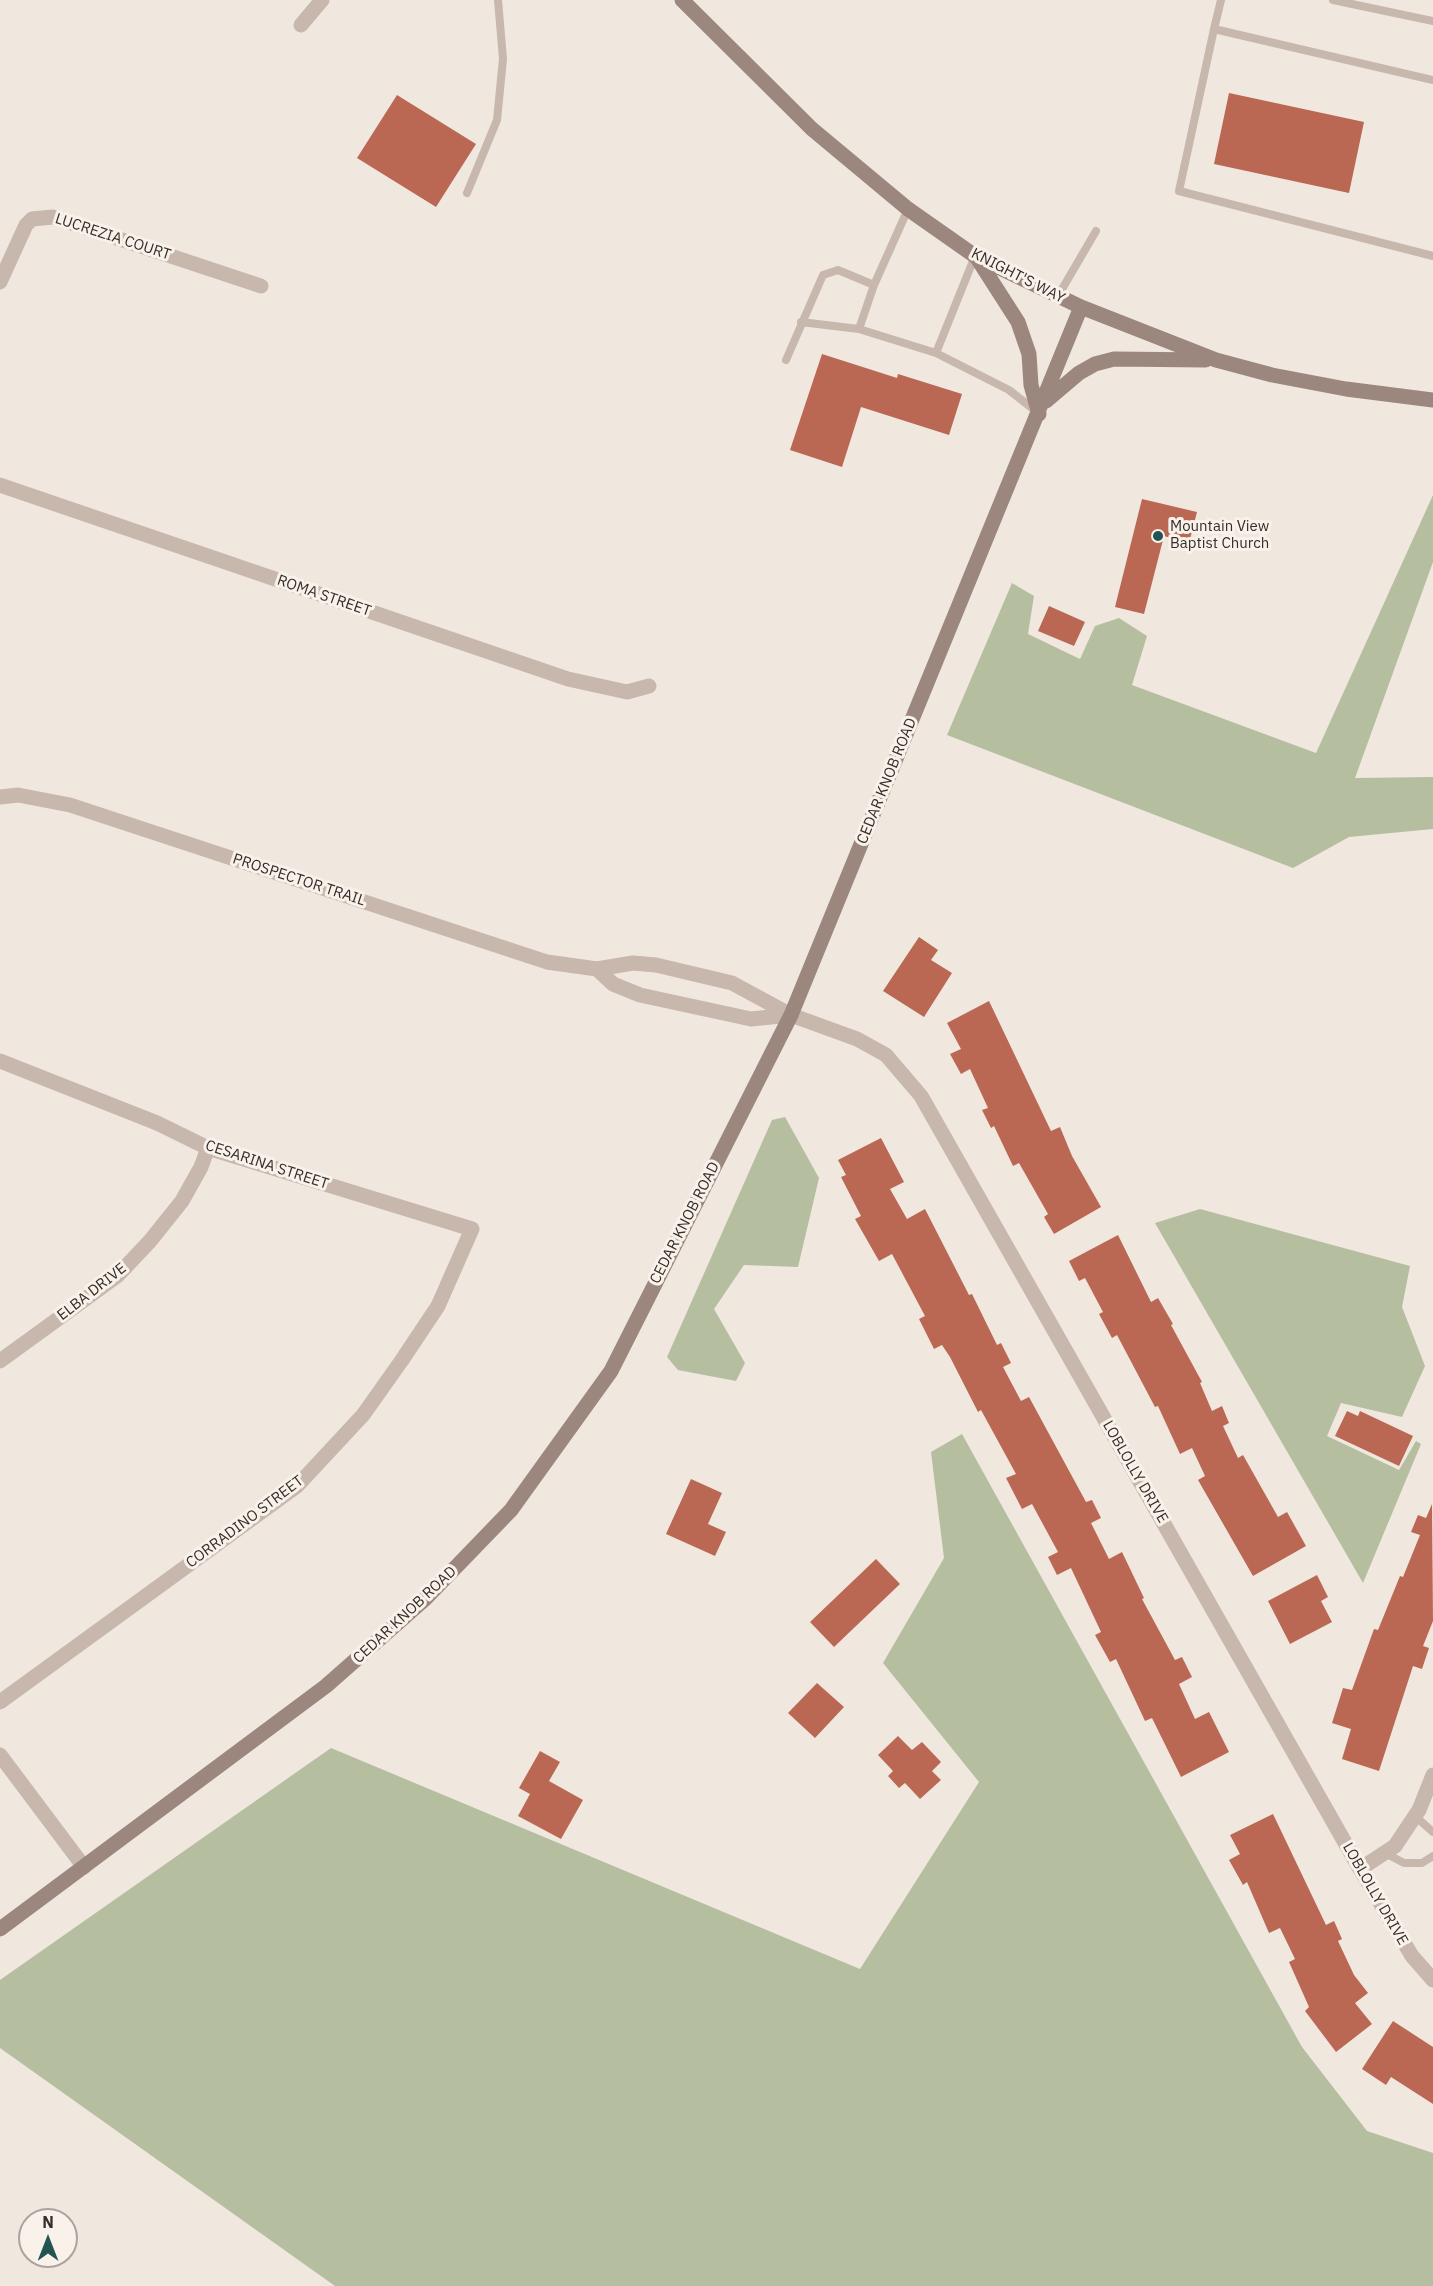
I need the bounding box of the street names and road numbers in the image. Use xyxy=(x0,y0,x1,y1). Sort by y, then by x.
street label: LUCREZIA COURT xyxy=(53,210,173,264)
street label: KNIGHT'S WAY xyxy=(968,245,1068,307)
street label: ROMA STREET xyxy=(275,572,373,620)
street label: CEDAR KNOB ROAD xyxy=(854,715,920,847)
street label: PROSPECTOR TRAIL xyxy=(230,850,368,910)
street label: CESARINA STREET xyxy=(203,1137,331,1193)
street label: CEDAR KNOB ROAD xyxy=(646,1159,724,1287)
street label: ELBA DRIVE xyxy=(54,1259,130,1325)
street label: LOBLOLLY DRIVE xyxy=(1098,1418,1172,1526)
street label: CORRADINO STREET xyxy=(183,1472,307,1572)
street label: CEDAR KNOB ROAD xyxy=(350,1563,460,1667)
street label: LOBLOLLY DRIVE xyxy=(1338,1840,1412,1948)

